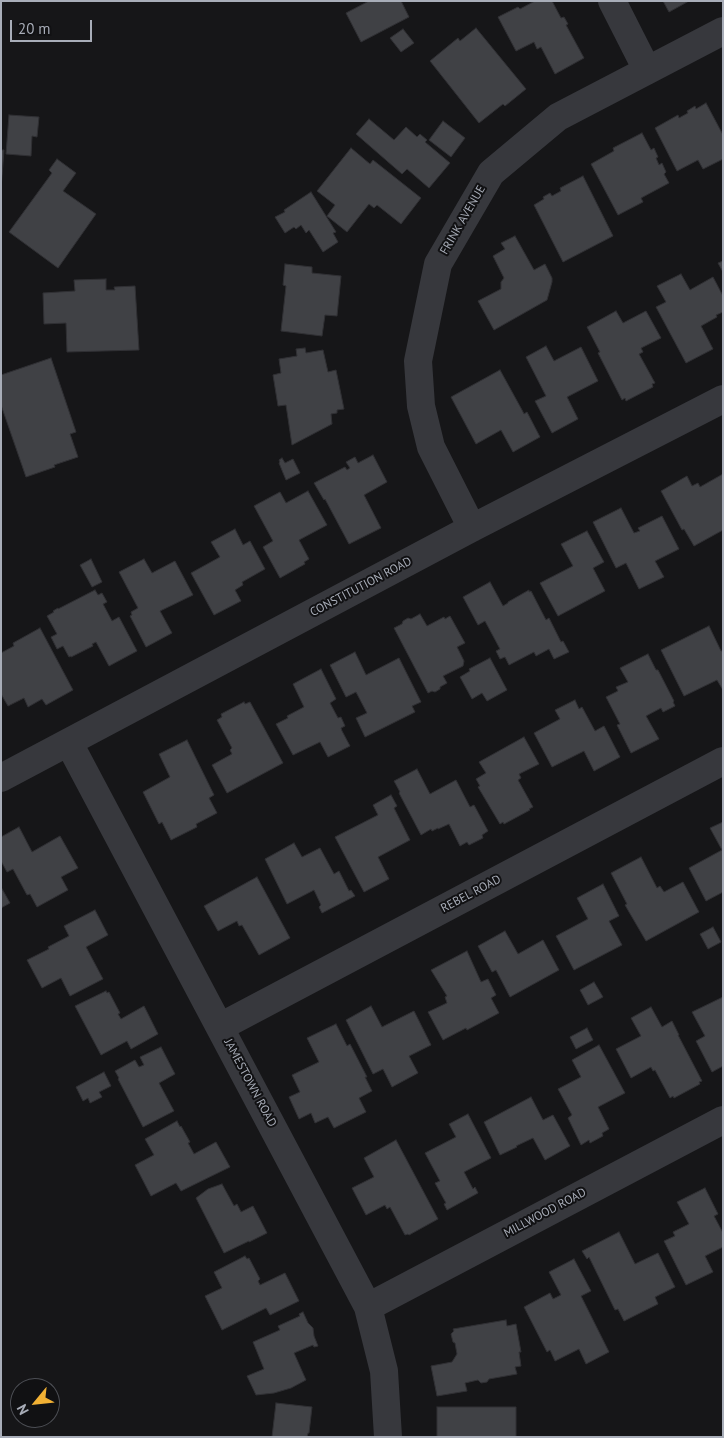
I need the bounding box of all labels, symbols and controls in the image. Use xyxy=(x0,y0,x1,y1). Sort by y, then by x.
scale bar xyxy=(12,10,95,42)
text: 20 m xyxy=(18,19,51,38)
street label: FRINK AVENUE xyxy=(437,183,489,257)
street label: CONSTITUTION ROAD xyxy=(308,554,414,620)
street label: REBEL ROAD xyxy=(439,872,503,916)
street label: JAMESTOWN ROAD xyxy=(221,1037,279,1129)
street label: MILLWOOD ROAD xyxy=(501,1185,589,1241)
north arrow xyxy=(10,1378,60,1428)
text: N xyxy=(13,1401,33,1418)

